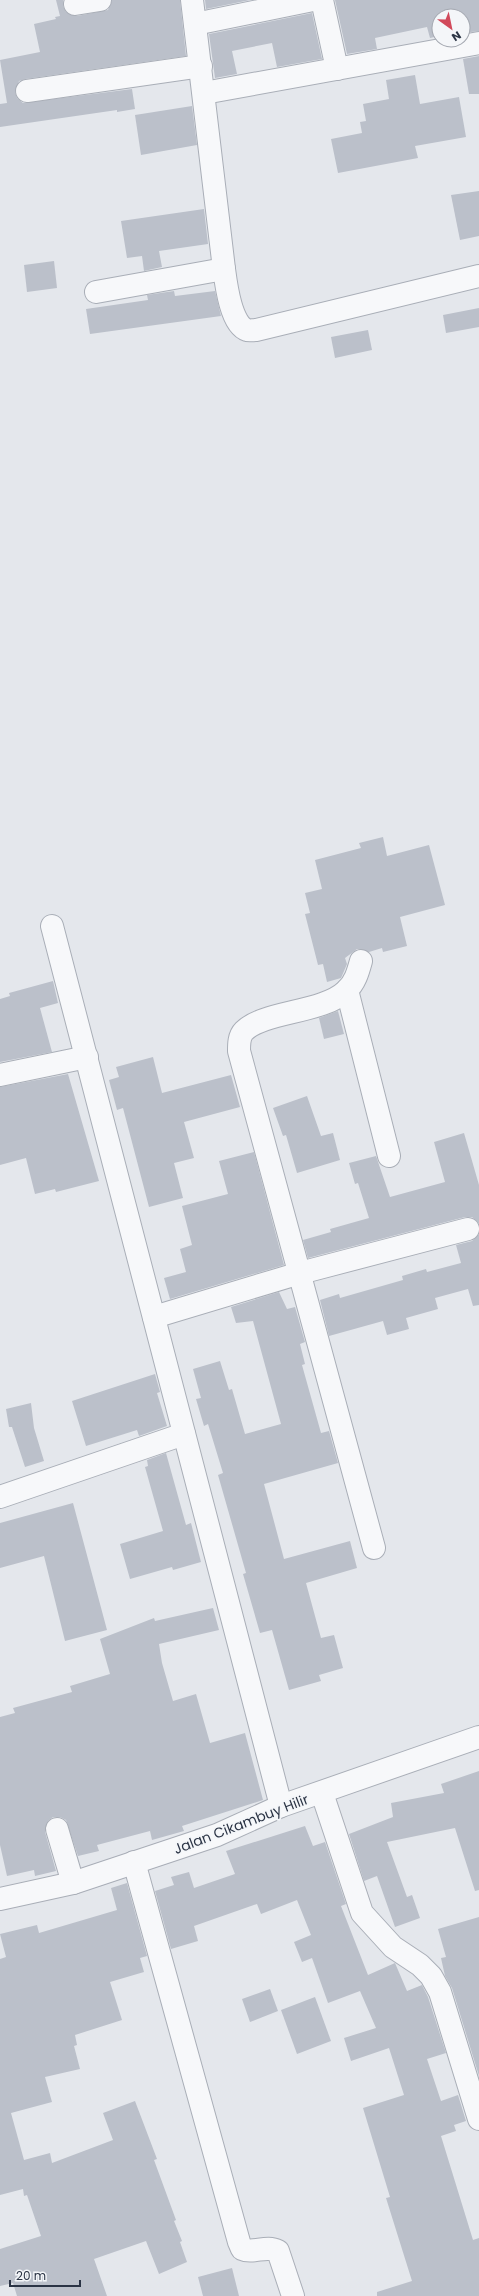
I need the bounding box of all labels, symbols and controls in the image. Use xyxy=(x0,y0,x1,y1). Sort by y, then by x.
north arrow xyxy=(431,8,471,48)
text: N xyxy=(449,27,464,45)
street label: Jalan Cikambuy Hilir xyxy=(171,1789,311,1859)
scale bar xyxy=(10,2262,80,2288)
text: 20 m xyxy=(16,2267,46,2284)

